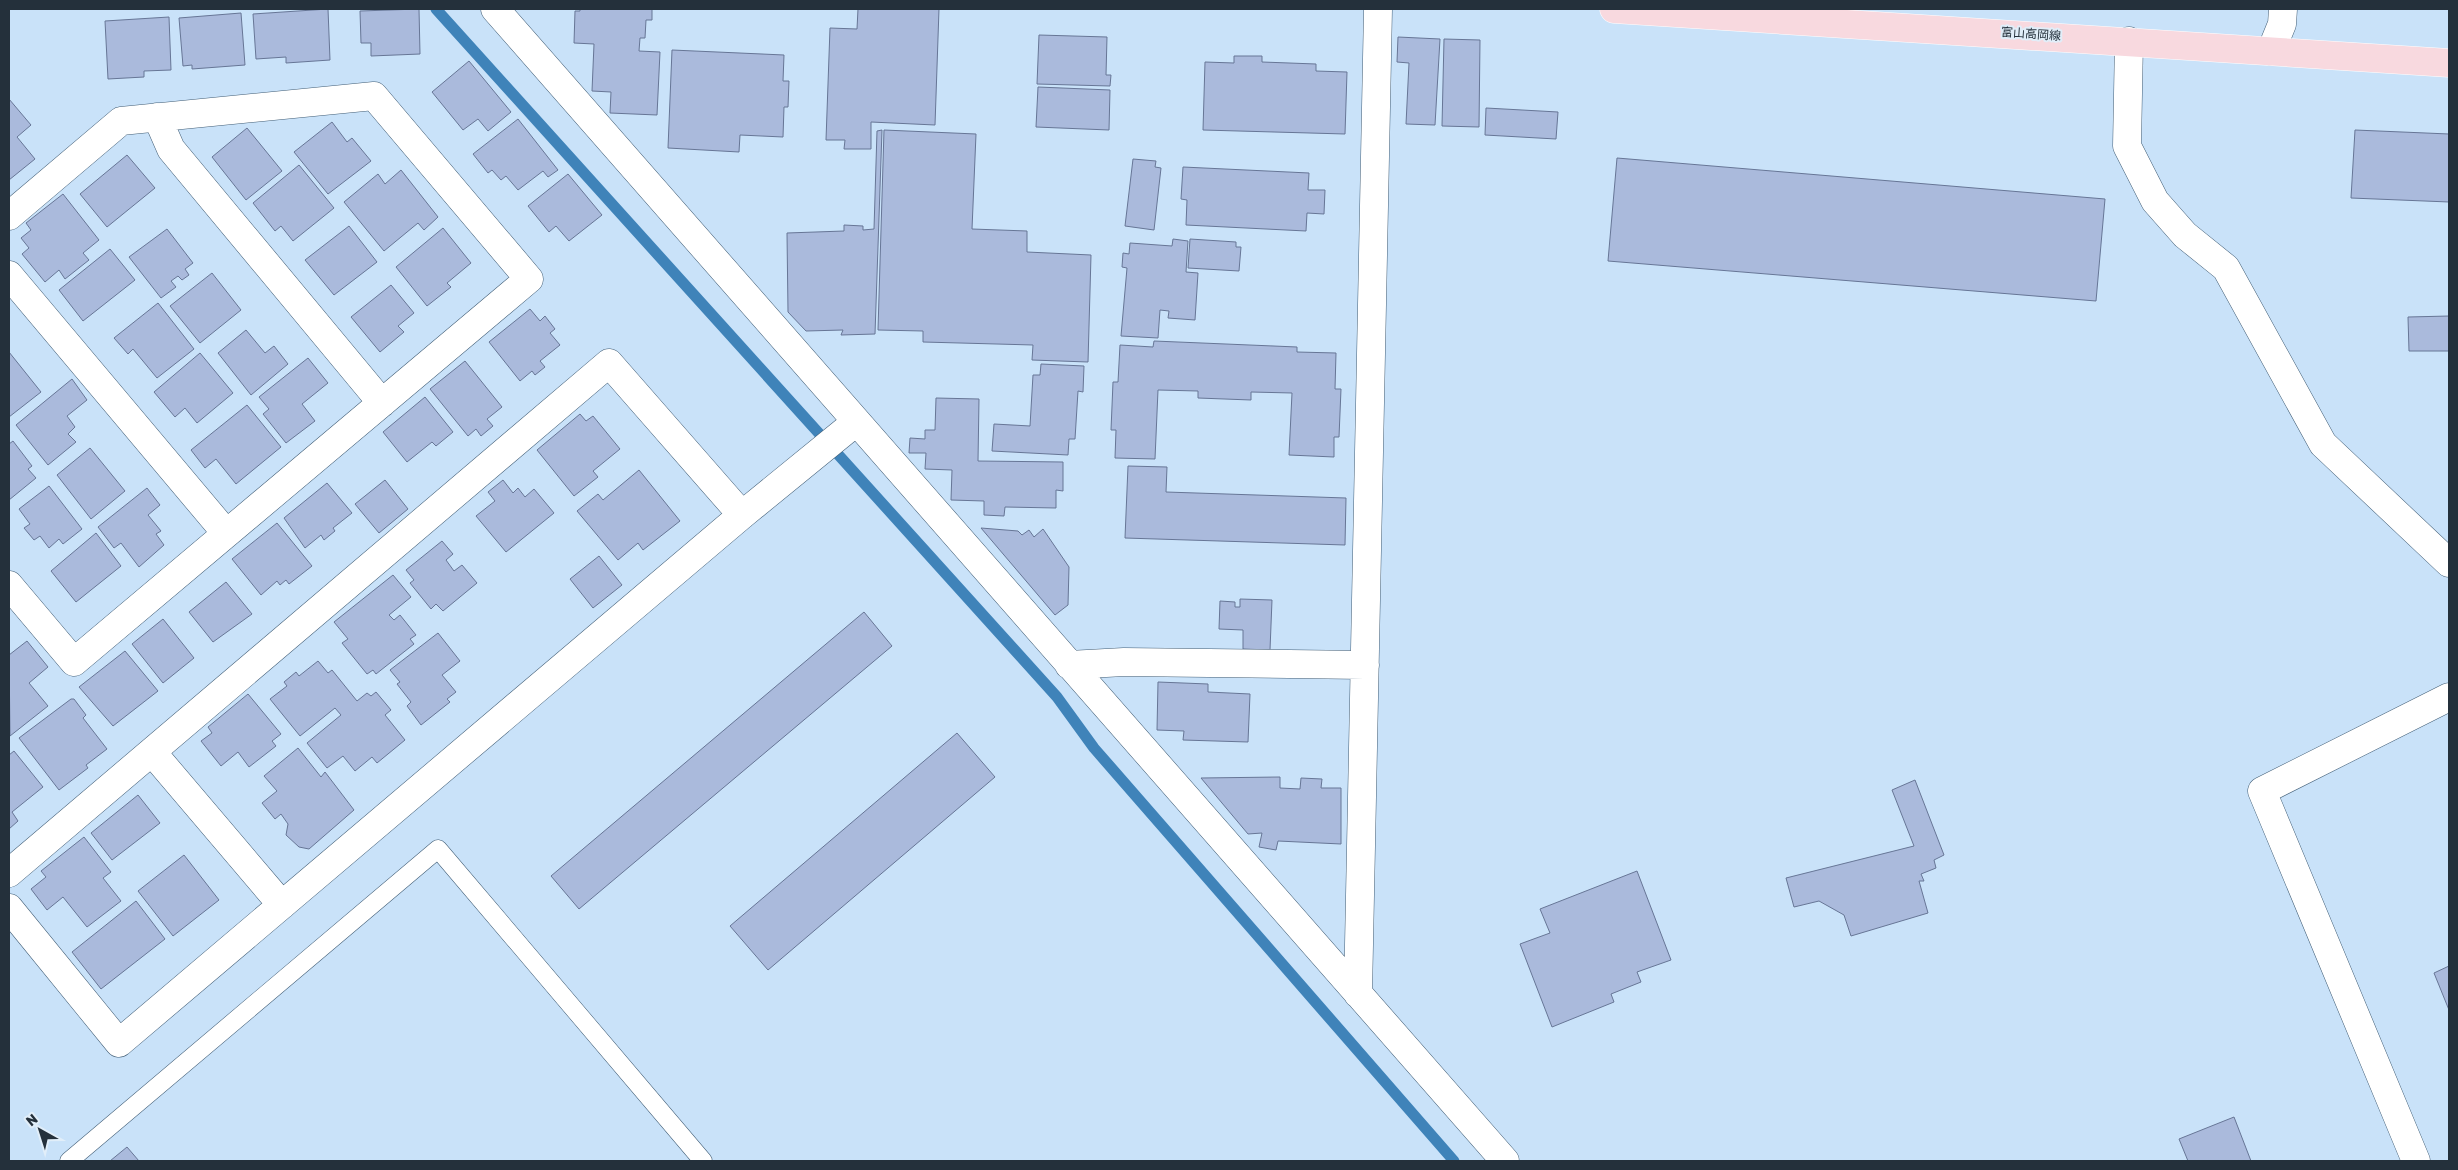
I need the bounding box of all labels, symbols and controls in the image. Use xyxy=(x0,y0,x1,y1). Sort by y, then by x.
street label: 富山高岡線 xyxy=(2001,25,2061,43)
north arrow xyxy=(15,1105,65,1155)
text: N xyxy=(23,1111,41,1130)

